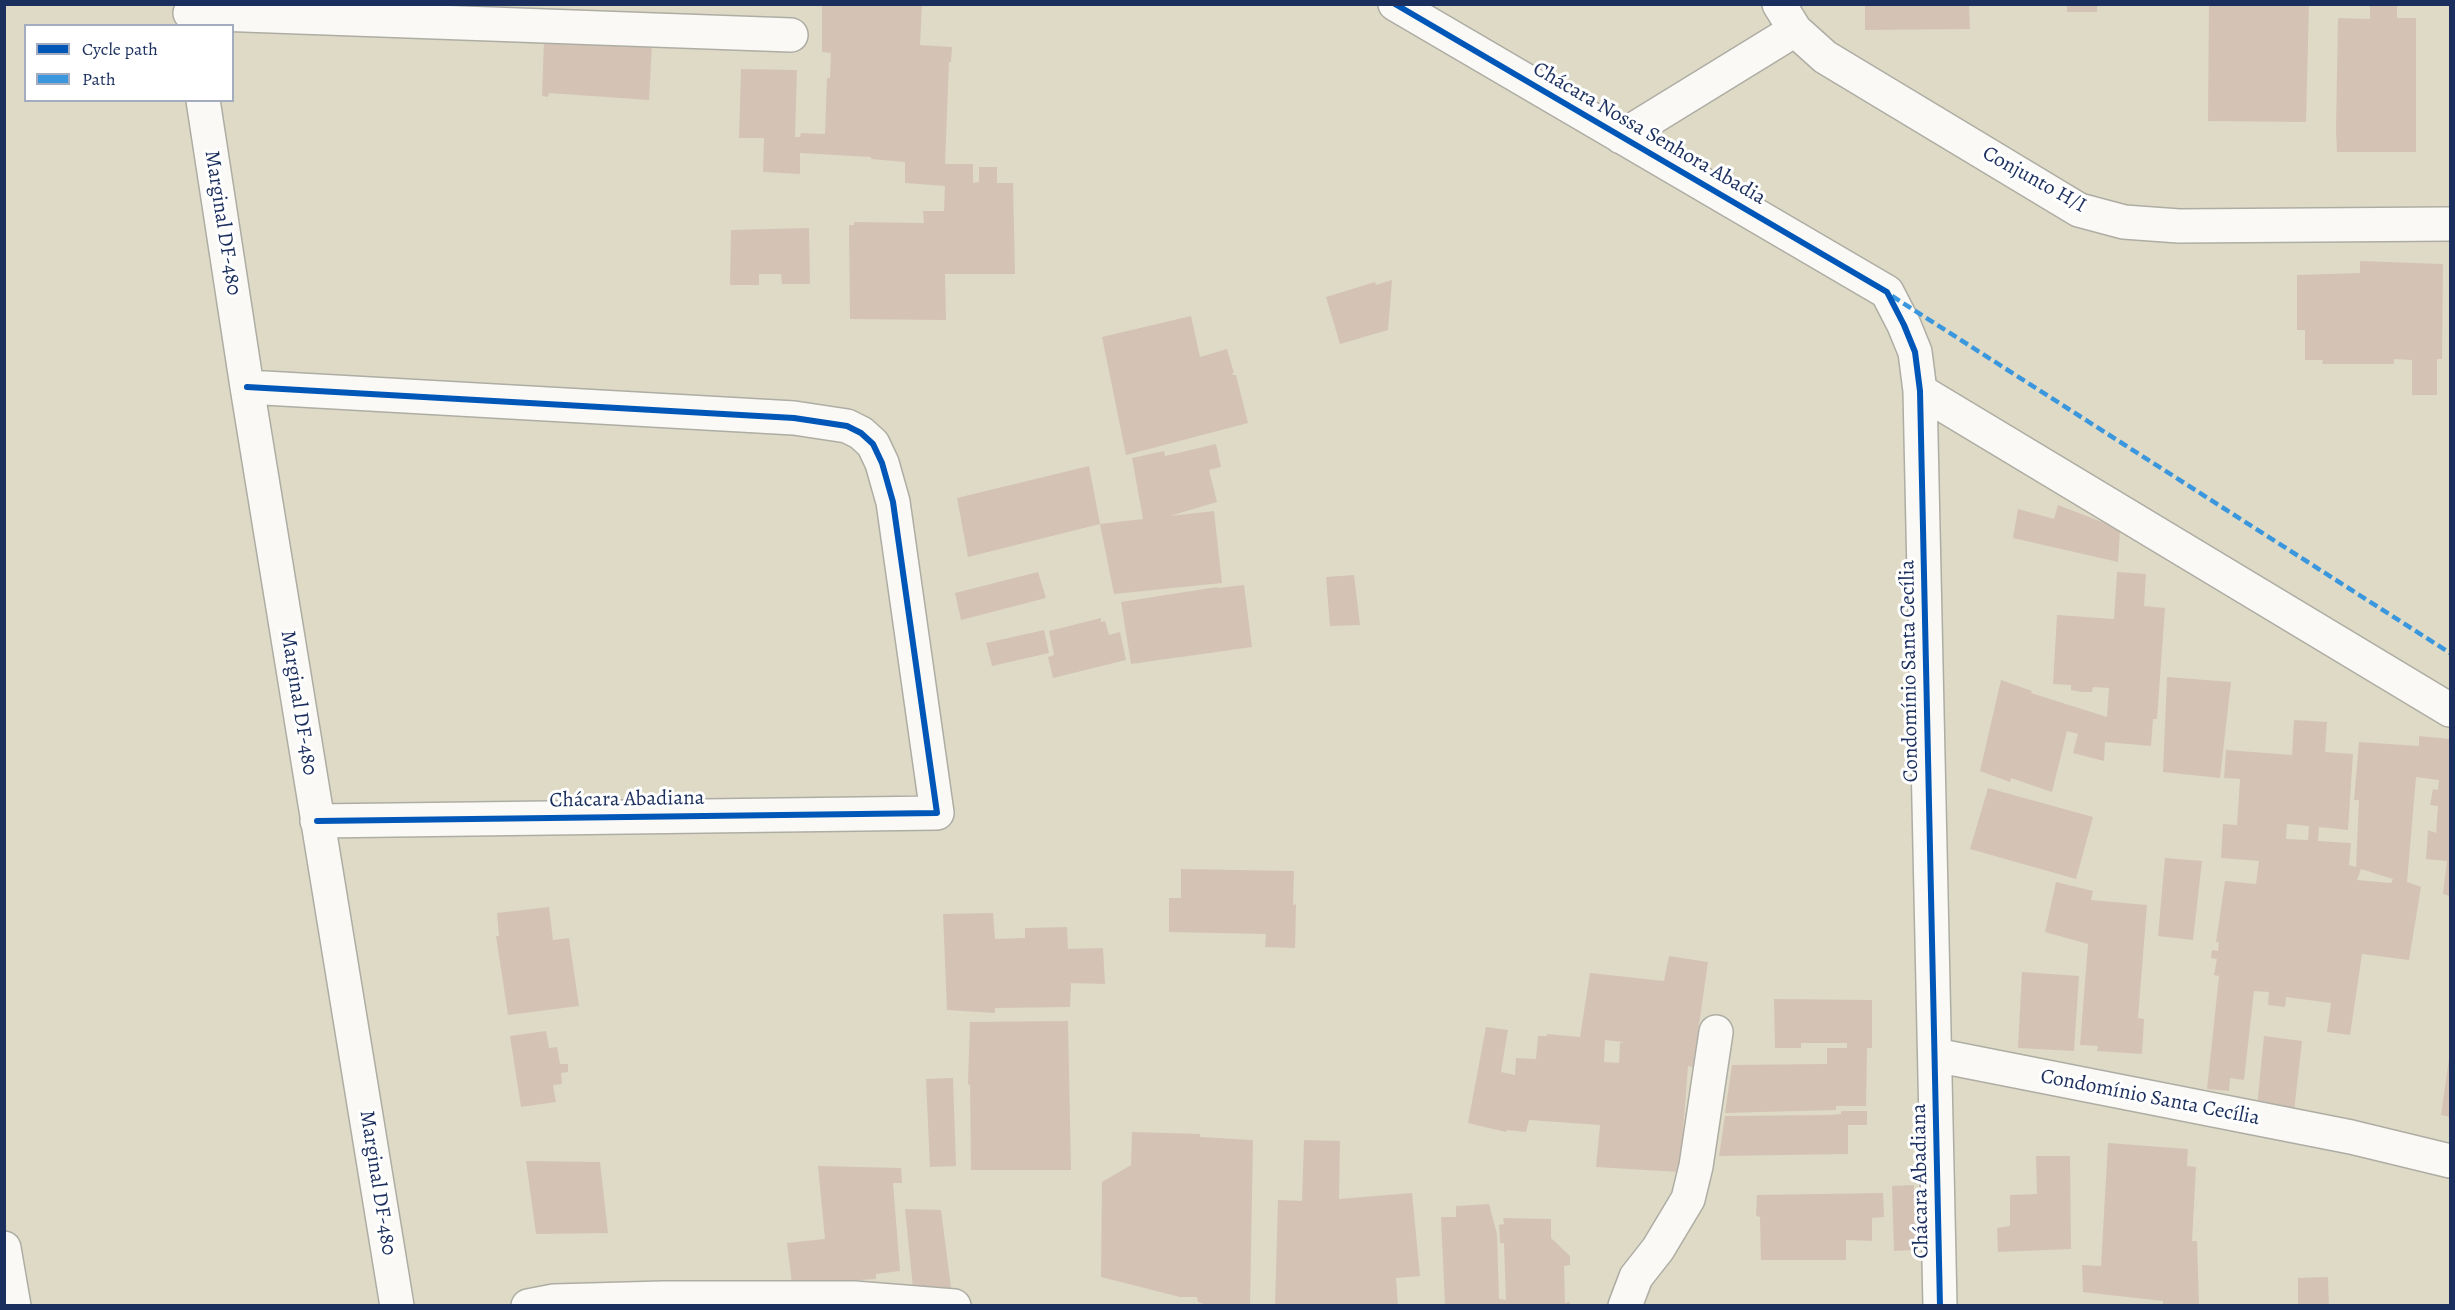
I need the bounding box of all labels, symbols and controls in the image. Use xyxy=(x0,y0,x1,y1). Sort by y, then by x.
legend xyxy=(24,24,234,102)
text: Cycle path xyxy=(82,37,158,61)
street label: Chácara Nossa Senhora Abadia xyxy=(1528,57,1770,211)
text: Path xyxy=(82,67,116,91)
street label: Conjunto H/I xyxy=(1978,141,2090,219)
street label: Marginal DF-480 xyxy=(198,149,246,297)
street label: Condomínio Santa Cecília xyxy=(1895,560,1925,782)
street label: Marginal DF-480 xyxy=(274,629,322,777)
street label: Chácara Abadiana xyxy=(549,786,705,814)
street label: Condomínio Santa Cecília xyxy=(2038,1064,2262,1132)
street label: Chácara Abadiana xyxy=(1907,1103,1935,1259)
street label: Marginal DF-480 xyxy=(353,1109,401,1257)

